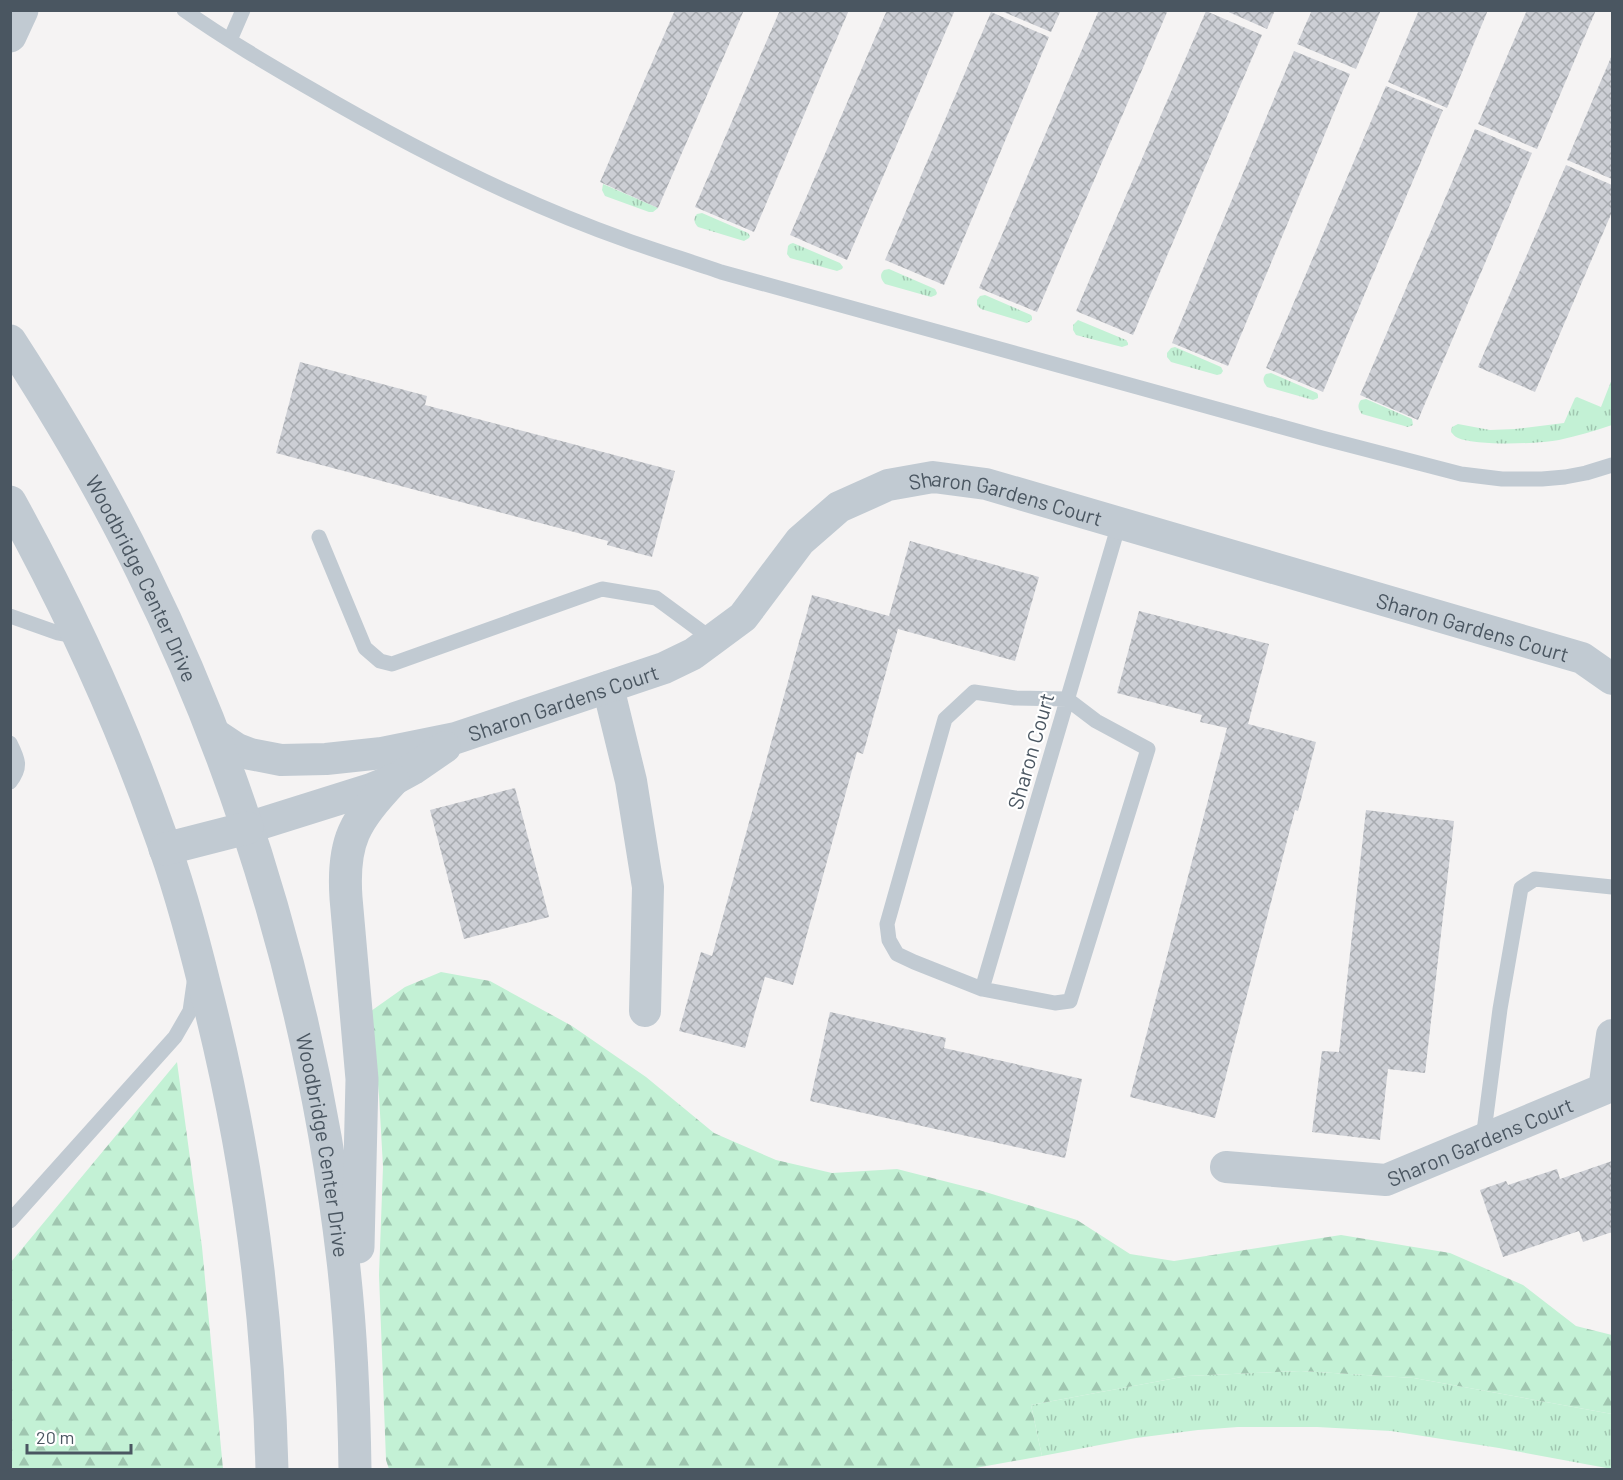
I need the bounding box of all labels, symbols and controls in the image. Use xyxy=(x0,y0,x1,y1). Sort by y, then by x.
street label: Sharon Gardens Court xyxy=(906,464,1106,530)
street label: Woodbridge Center Drive xyxy=(81,470,203,685)
street label: Sharon Gardens Court xyxy=(1374,586,1572,666)
street label: Sharon Gardens Court xyxy=(465,658,661,746)
street label: Sharon Court xyxy=(1001,690,1059,812)
street label: Woodbridge Center Drive xyxy=(292,1031,355,1258)
street label: Sharon Gardens Court xyxy=(1383,1091,1576,1191)
scale bar xyxy=(27,1417,130,1455)
text: 20 m xyxy=(36,1426,74,1448)

